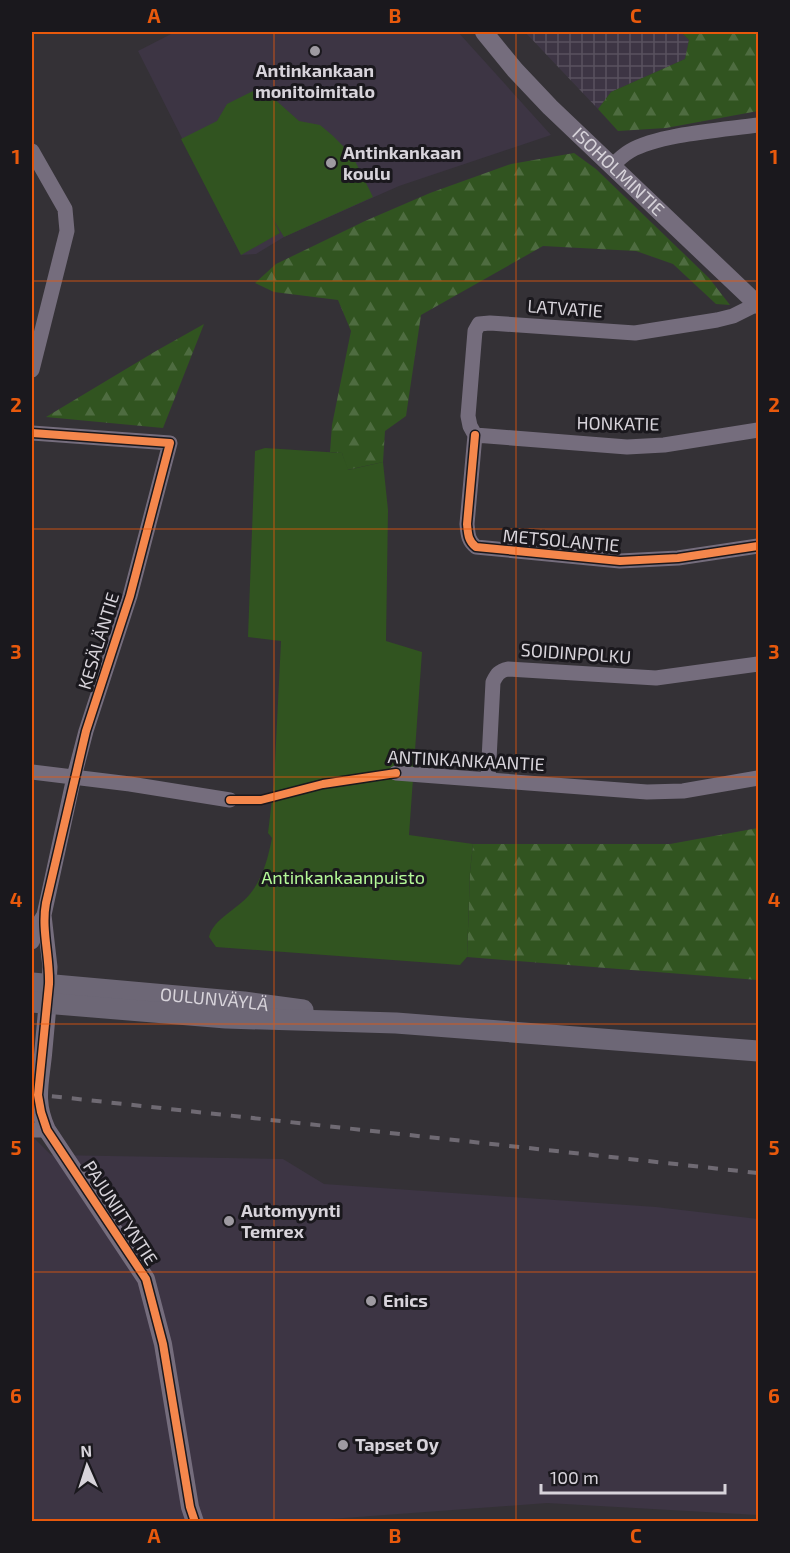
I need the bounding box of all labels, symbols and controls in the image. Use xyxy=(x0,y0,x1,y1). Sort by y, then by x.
text: A xyxy=(147,3,161,27)
text: B xyxy=(389,3,401,27)
text: C xyxy=(630,3,642,27)
marker: Antinkankaan monitoimitalo xyxy=(308,44,322,58)
place label: Antinkankaan monitoimitalo xyxy=(255,59,375,102)
street label: ISOHOLMINTIE xyxy=(568,122,669,220)
place label: Antinkankaan koulu xyxy=(343,141,461,184)
text: 1 xyxy=(12,144,20,168)
text: 1 xyxy=(770,144,778,168)
marker: Antinkankaan koulu xyxy=(324,156,338,170)
street label: LATVATIE xyxy=(527,294,604,322)
text: 2 xyxy=(10,392,22,416)
text: 2 xyxy=(768,392,780,416)
street label: HONKATIE xyxy=(576,411,660,435)
street label: METSOLANTIE xyxy=(502,524,620,556)
street label: KESÄLÄNTIE xyxy=(73,590,123,692)
street label: SOIDINPOLKU xyxy=(520,638,632,668)
text: 3 xyxy=(10,639,22,663)
text: 3 xyxy=(768,639,780,663)
street label: ANTINKANKAANTIE xyxy=(387,745,545,775)
park label: Antinkankaanpuisto xyxy=(261,866,425,888)
text: 4 xyxy=(10,887,23,911)
text: 4 xyxy=(768,887,781,911)
street label: OULUNVÄYLÄ xyxy=(159,983,271,1015)
text: 5 xyxy=(10,1135,22,1159)
text: 5 xyxy=(768,1135,780,1159)
street label: PAJUNIITYNTIE xyxy=(79,1156,163,1269)
place label: Automyynti Temrex xyxy=(241,1199,341,1242)
marker: Automyynti Temrex xyxy=(222,1214,236,1228)
place label: Enics xyxy=(383,1289,428,1311)
marker: Enics xyxy=(364,1294,378,1308)
text: 6 xyxy=(10,1383,22,1407)
text: 6 xyxy=(768,1383,780,1407)
place label: Tapset Oy xyxy=(355,1433,440,1455)
north arrow xyxy=(57,1436,117,1496)
marker: Tapset Oy xyxy=(336,1438,350,1452)
text: N xyxy=(80,1441,92,1460)
scale bar xyxy=(541,1457,726,1495)
text: 100 m xyxy=(550,1466,599,1488)
text: A xyxy=(147,1523,161,1547)
text: B xyxy=(389,1523,401,1547)
text: C xyxy=(630,1523,642,1547)

